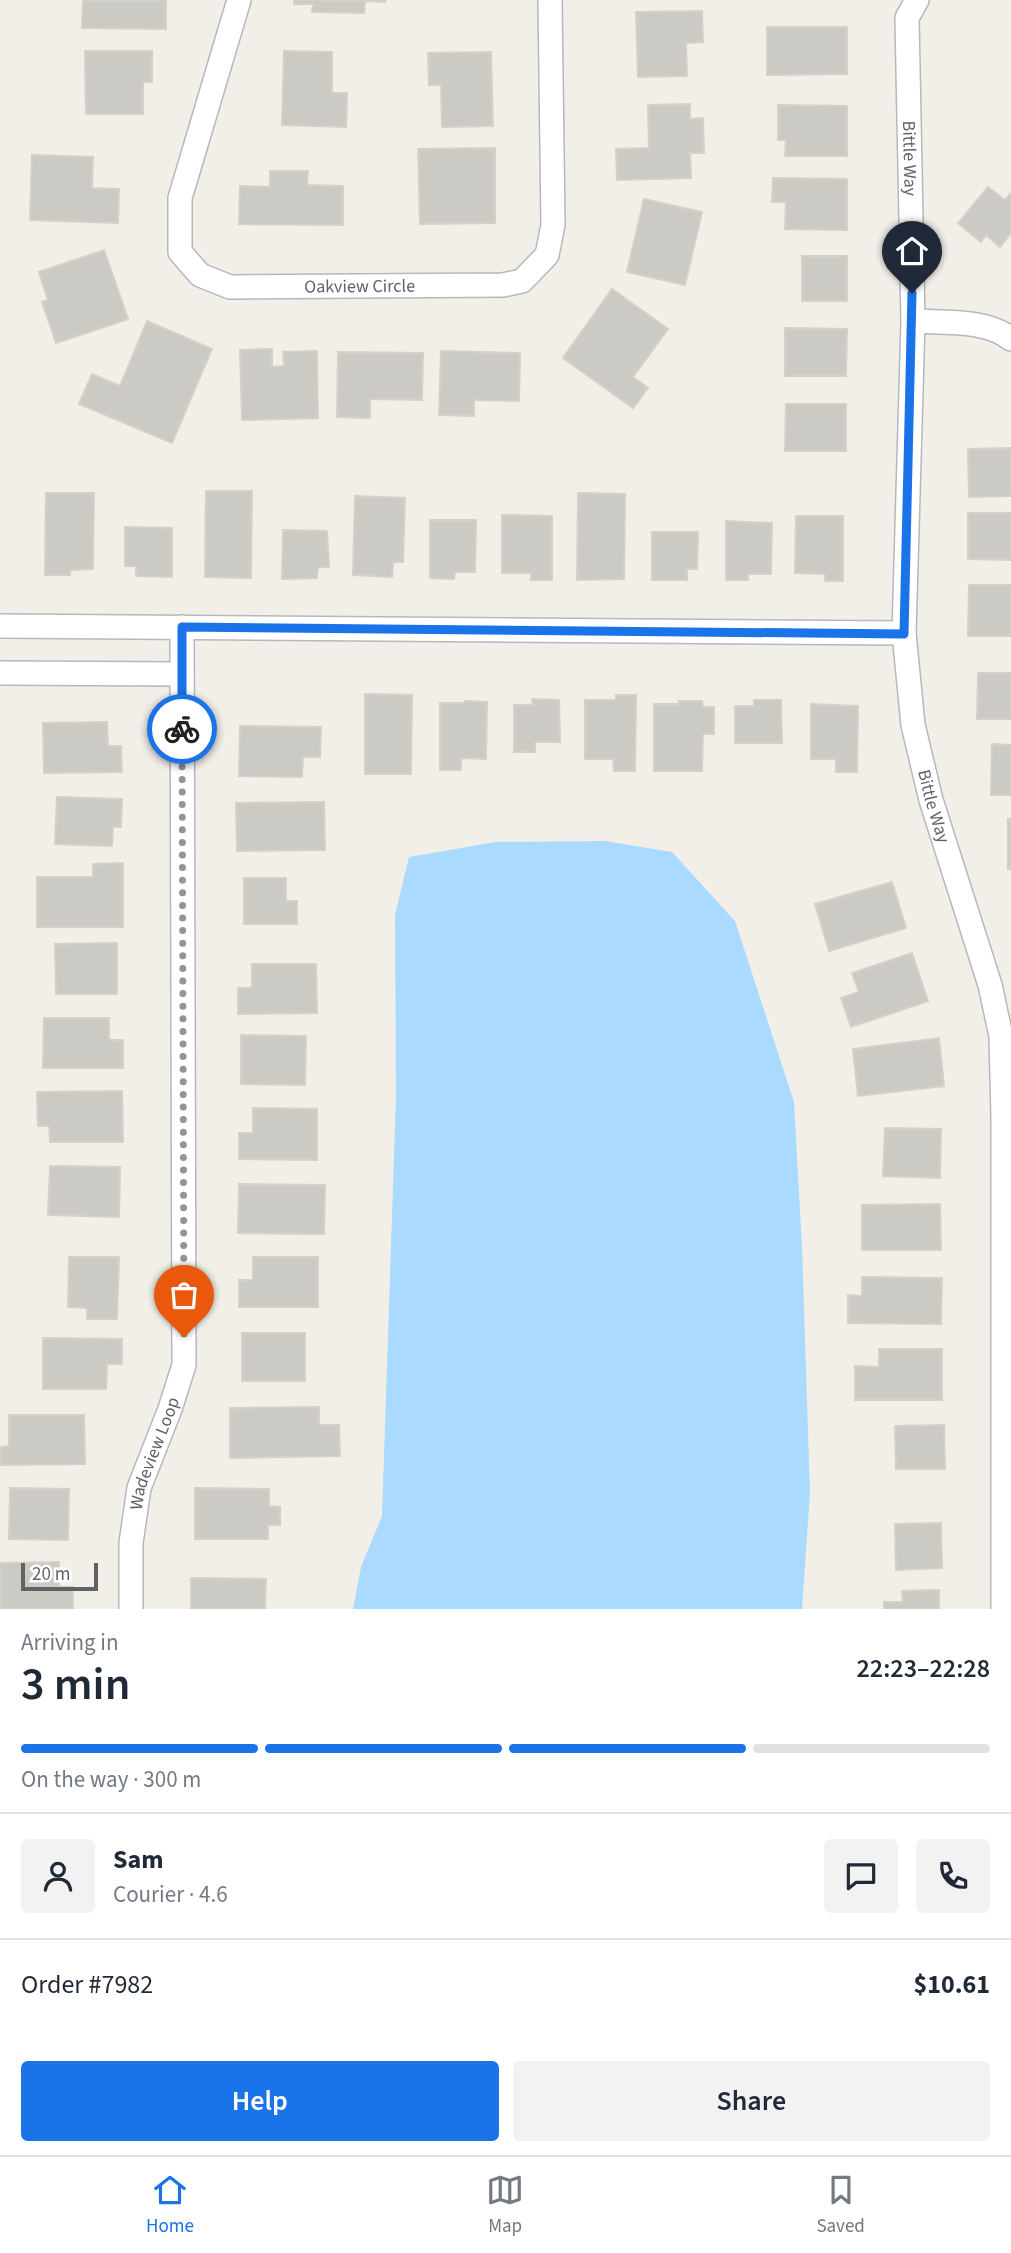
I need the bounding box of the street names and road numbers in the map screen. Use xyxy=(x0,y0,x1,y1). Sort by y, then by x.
street label: Bittle Way xyxy=(897,120,923,197)
street label: Oakview Circle xyxy=(304,273,415,299)
street label: Bittle Way xyxy=(912,767,957,847)
street label: Wadeview Loop xyxy=(123,1394,185,1511)

